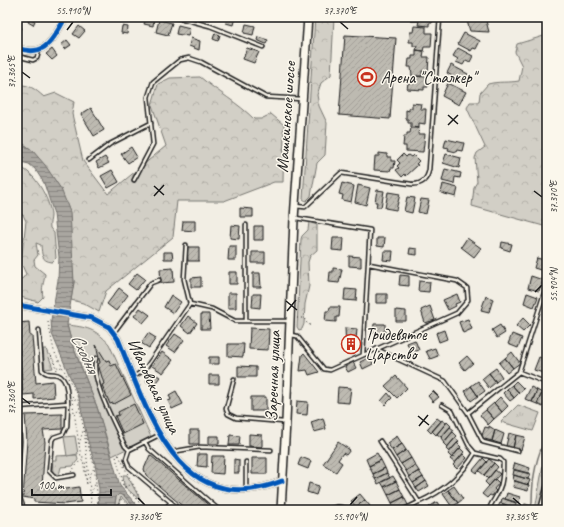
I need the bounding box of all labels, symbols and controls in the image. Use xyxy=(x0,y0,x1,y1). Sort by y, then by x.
text: 55.910°N xyxy=(56,4,92,17)
text: 37.370°E xyxy=(324,4,358,17)
text: 37.365°E xyxy=(5,54,18,88)
street label: Машкинское шоссе xyxy=(272,59,300,173)
sports icon: Арена "Сталкер" xyxy=(356,66,378,88)
place label: Арена "Сталкер" xyxy=(381,67,480,88)
text: 37.370°E xyxy=(547,179,560,213)
text: 55.904°N xyxy=(547,266,560,302)
place label: Тридевятое Царство xyxy=(365,324,428,365)
street label: Заречная улица xyxy=(261,329,285,422)
water label: Сходня xyxy=(67,330,105,379)
building icon: Тридевятое Царство xyxy=(340,333,362,355)
street label: Ивановская улица xyxy=(123,335,186,438)
text: 37.360°E xyxy=(5,380,18,414)
scale bar xyxy=(32,471,111,497)
text: 100 m xyxy=(38,477,65,493)
text: 37.360°E xyxy=(129,510,163,523)
text: 55.904°N xyxy=(333,510,369,523)
text: 37.365°E xyxy=(505,510,539,523)

